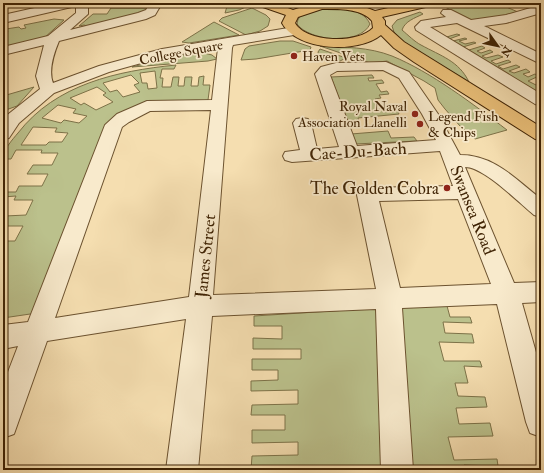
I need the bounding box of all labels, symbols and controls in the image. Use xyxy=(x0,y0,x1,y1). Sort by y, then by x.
north arrow xyxy=(478,26,518,66)
street label: College Square xyxy=(138,36,224,69)
text: N xyxy=(497,43,515,60)
place label: Haven Vets xyxy=(302,48,365,65)
marker: Haven Vets xyxy=(289,51,299,61)
place label: Royal Naval Association Llanelli xyxy=(297,98,407,131)
place label: Legend Fish & Chips xyxy=(428,108,499,142)
marker: Royal Naval Association Llanelli xyxy=(410,109,420,119)
marker: Legend Fish & Chips xyxy=(415,119,425,129)
street label: Cae-Du-Bach xyxy=(309,138,407,165)
street label: Swansea Road xyxy=(445,162,500,259)
place label: The Golden Cobra xyxy=(310,178,440,199)
marker: The Golden Cobra xyxy=(442,183,452,193)
street label: James Street xyxy=(191,213,221,300)

